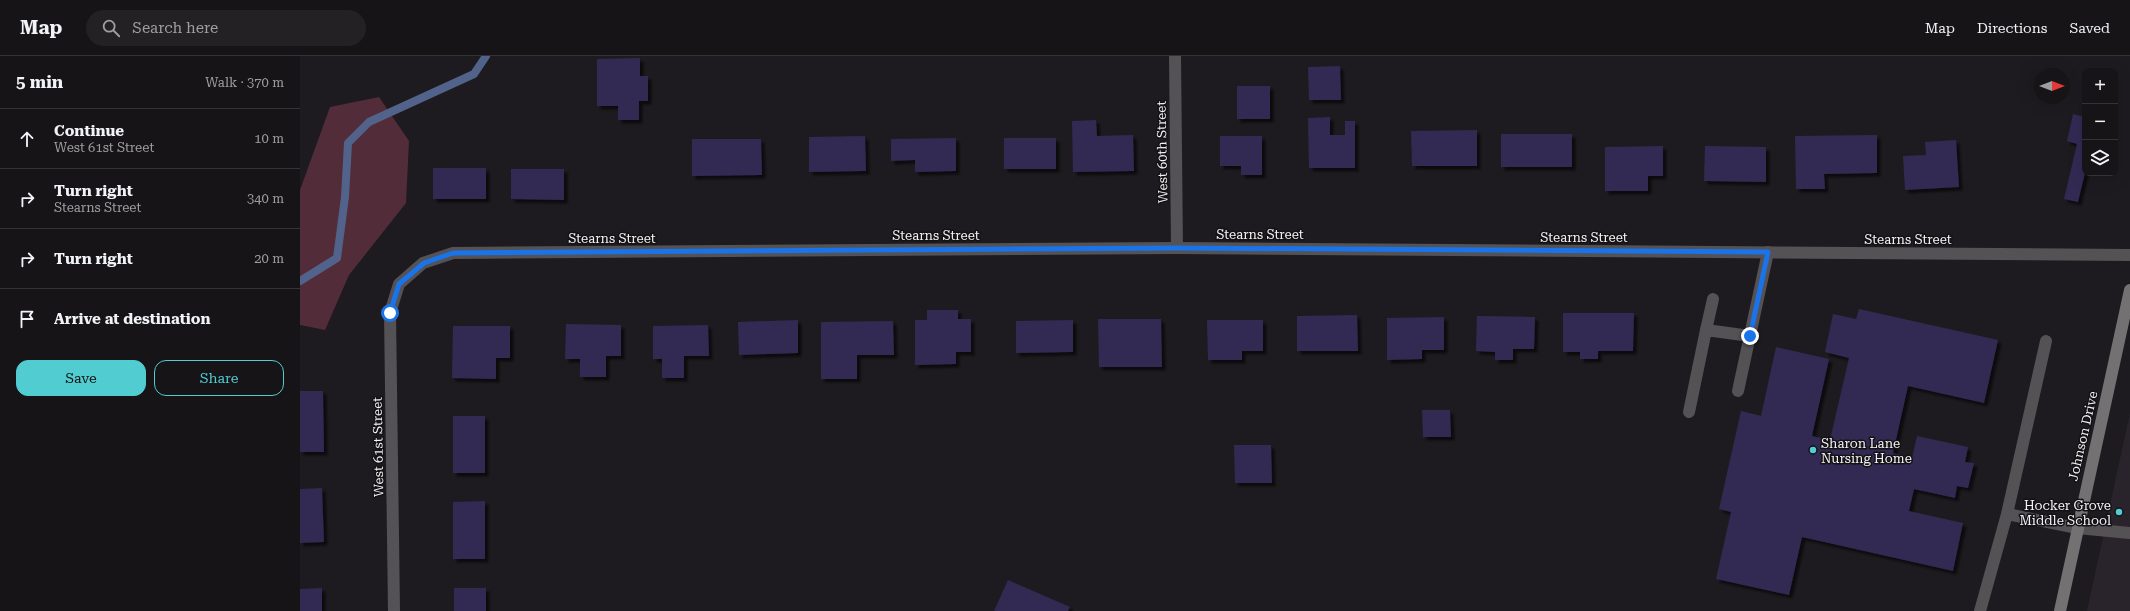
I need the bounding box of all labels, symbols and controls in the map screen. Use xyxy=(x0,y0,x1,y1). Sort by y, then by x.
search box xyxy=(86,10,366,46)
text: Map xyxy=(20,16,62,39)
icon: search xyxy=(100,17,122,39)
text: Search here xyxy=(132,19,218,37)
text: Map xyxy=(1925,20,1955,36)
text: Directions xyxy=(1977,20,2047,36)
text: Saved xyxy=(2069,20,2110,36)
north arrow xyxy=(2034,68,2070,104)
map controls xyxy=(2082,68,2118,176)
button: + xyxy=(2082,68,2118,104)
text: 5 min xyxy=(16,72,63,92)
text: Walk · 370 m xyxy=(205,75,284,90)
street label: West 60th Street xyxy=(1154,100,1170,203)
button: − xyxy=(2082,104,2118,140)
text: Continue xyxy=(54,122,124,140)
icon: ahead xyxy=(16,128,38,150)
text: 10 m xyxy=(254,131,284,146)
text: West 61st Street xyxy=(54,140,154,155)
button: layers xyxy=(2082,140,2118,176)
text: Turn right xyxy=(54,182,133,200)
icon: right xyxy=(16,188,38,210)
text: 340 m xyxy=(247,191,284,206)
text: Stearns Street xyxy=(54,200,141,215)
street label: Stearns Street xyxy=(1216,227,1304,242)
street label: Stearns Street xyxy=(892,228,980,243)
street label: Stearns Street xyxy=(1540,230,1628,245)
street label: Stearns Street xyxy=(568,231,656,246)
street label: Stearns Street xyxy=(1864,232,1952,247)
icon: right xyxy=(16,248,38,270)
text: Turn right xyxy=(54,250,133,268)
text: 20 m xyxy=(254,251,284,266)
route start xyxy=(381,304,399,322)
icon: arrive xyxy=(16,308,38,330)
text: Arrive at destination xyxy=(54,310,210,328)
route end xyxy=(1741,327,1759,345)
button: Save xyxy=(16,360,146,396)
button: Share xyxy=(154,360,284,396)
street label: Johnson Drive xyxy=(2065,390,2101,482)
street label: West 61st Street xyxy=(370,397,386,497)
place label: Sharon Lane Nursing Home xyxy=(1821,436,1912,466)
marker: Sharon Lane Nursing Home xyxy=(1808,445,1818,455)
place label: Hocker Grove Middle School xyxy=(2019,498,2111,528)
marker: Hocker Grove Middle School xyxy=(2114,507,2124,517)

